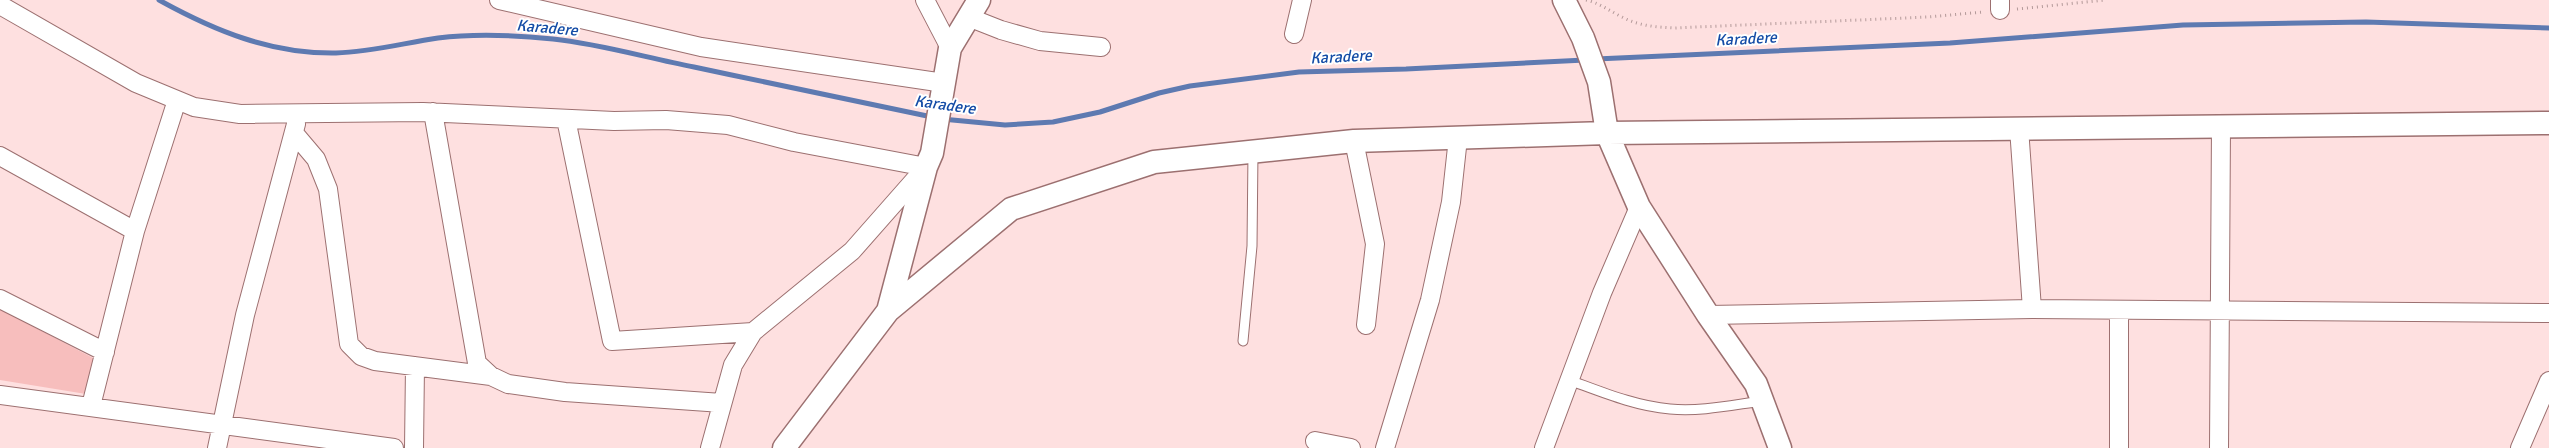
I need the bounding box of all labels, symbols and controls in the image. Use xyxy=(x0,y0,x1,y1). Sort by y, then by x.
water label: Karadere xyxy=(515,15,580,41)
water label: Karadere xyxy=(1715,27,1778,51)
water label: Karadere xyxy=(1310,45,1373,69)
water label: Karadere xyxy=(913,91,978,119)

